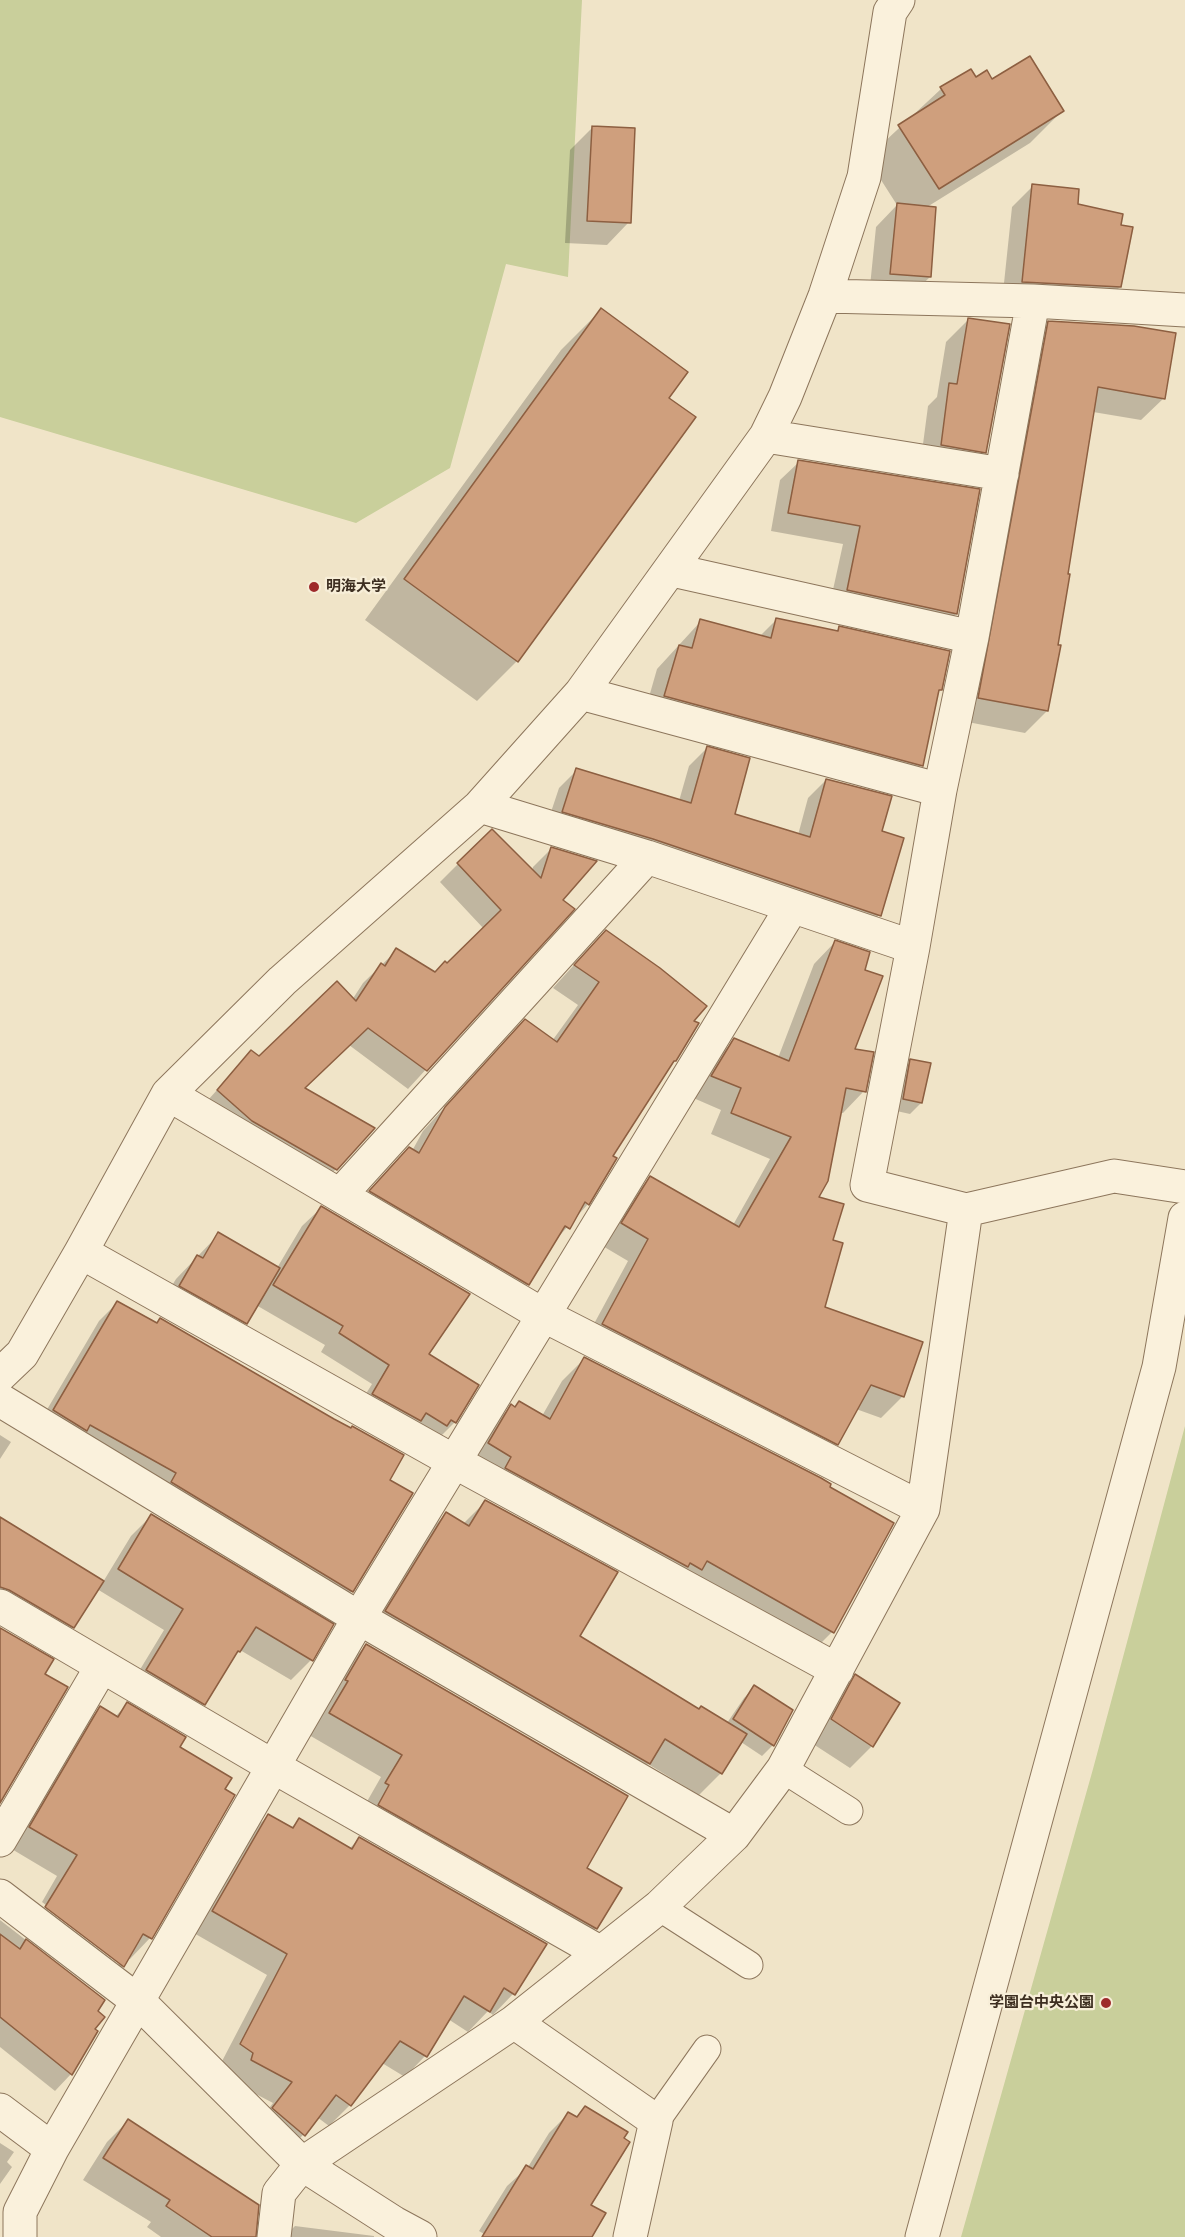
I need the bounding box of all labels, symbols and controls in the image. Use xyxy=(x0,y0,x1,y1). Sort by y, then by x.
place label: 明海大学 xyxy=(326,578,386,596)
marker: 明海大学 xyxy=(307,580,321,594)
place label: 学園台中央公園 xyxy=(989,1994,1094,2012)
marker: 学園台中央公園 xyxy=(1099,1996,1113,2010)

